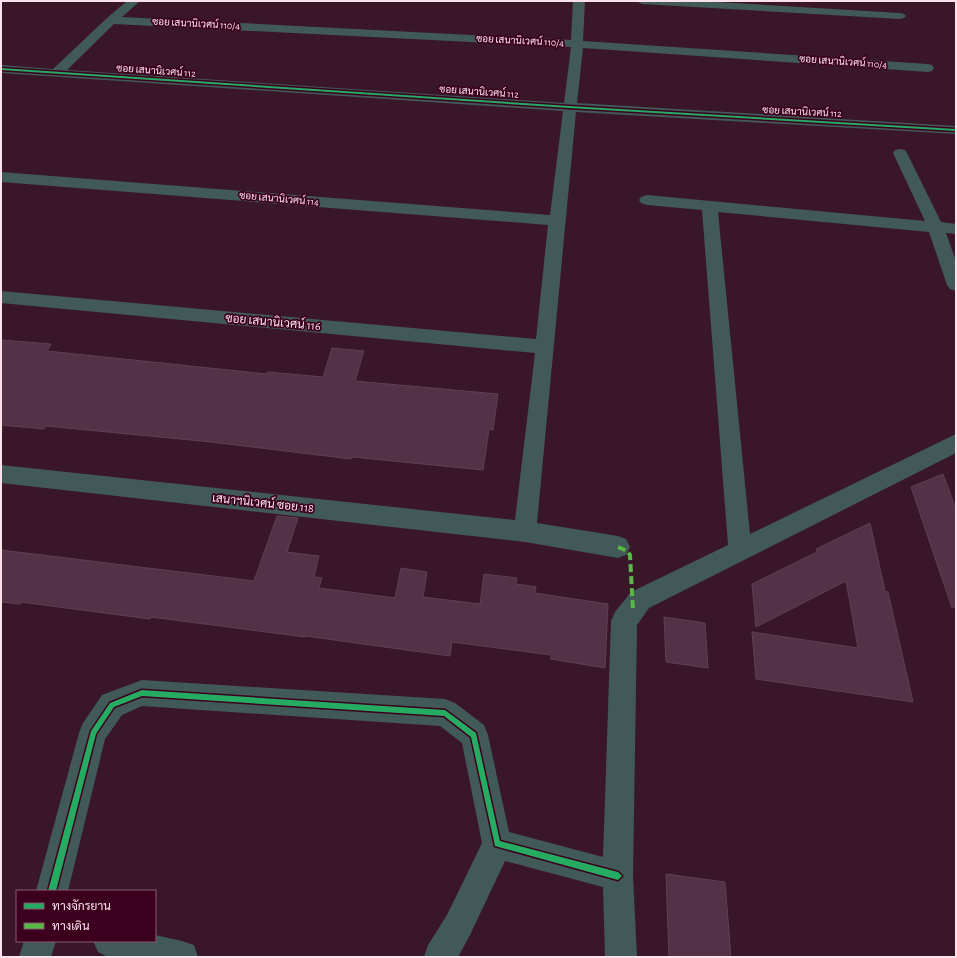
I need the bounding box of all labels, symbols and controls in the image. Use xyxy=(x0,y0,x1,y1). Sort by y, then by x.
street label: ซอย เสนานิเวศน์ 110/4 xyxy=(152,14,241,31)
street label: ซอย เสนานิเวศน์ 110/4 xyxy=(476,31,565,48)
street label: ซอย เสนานิเวศน์ 110/4 xyxy=(799,51,888,70)
street label: ซอย เสนานิเวศน์ 112 xyxy=(116,60,197,79)
street label: ซอย เสนานิเวศน์ 112 xyxy=(439,81,520,100)
street label: ซอย เสนานิเวศน์ 112 xyxy=(762,102,843,119)
street label: ซอย เสนานิเวศน์ 114 xyxy=(239,188,320,207)
street label: ซอย เสนานิเวศน์ 116 xyxy=(225,310,322,332)
street label: เสนาฯนิเวศน์ ซอย 118 xyxy=(212,490,315,514)
legend xyxy=(16,890,156,942)
text: ทางจักรยาน xyxy=(52,899,111,912)
text: ทางเดิน xyxy=(52,920,90,932)

